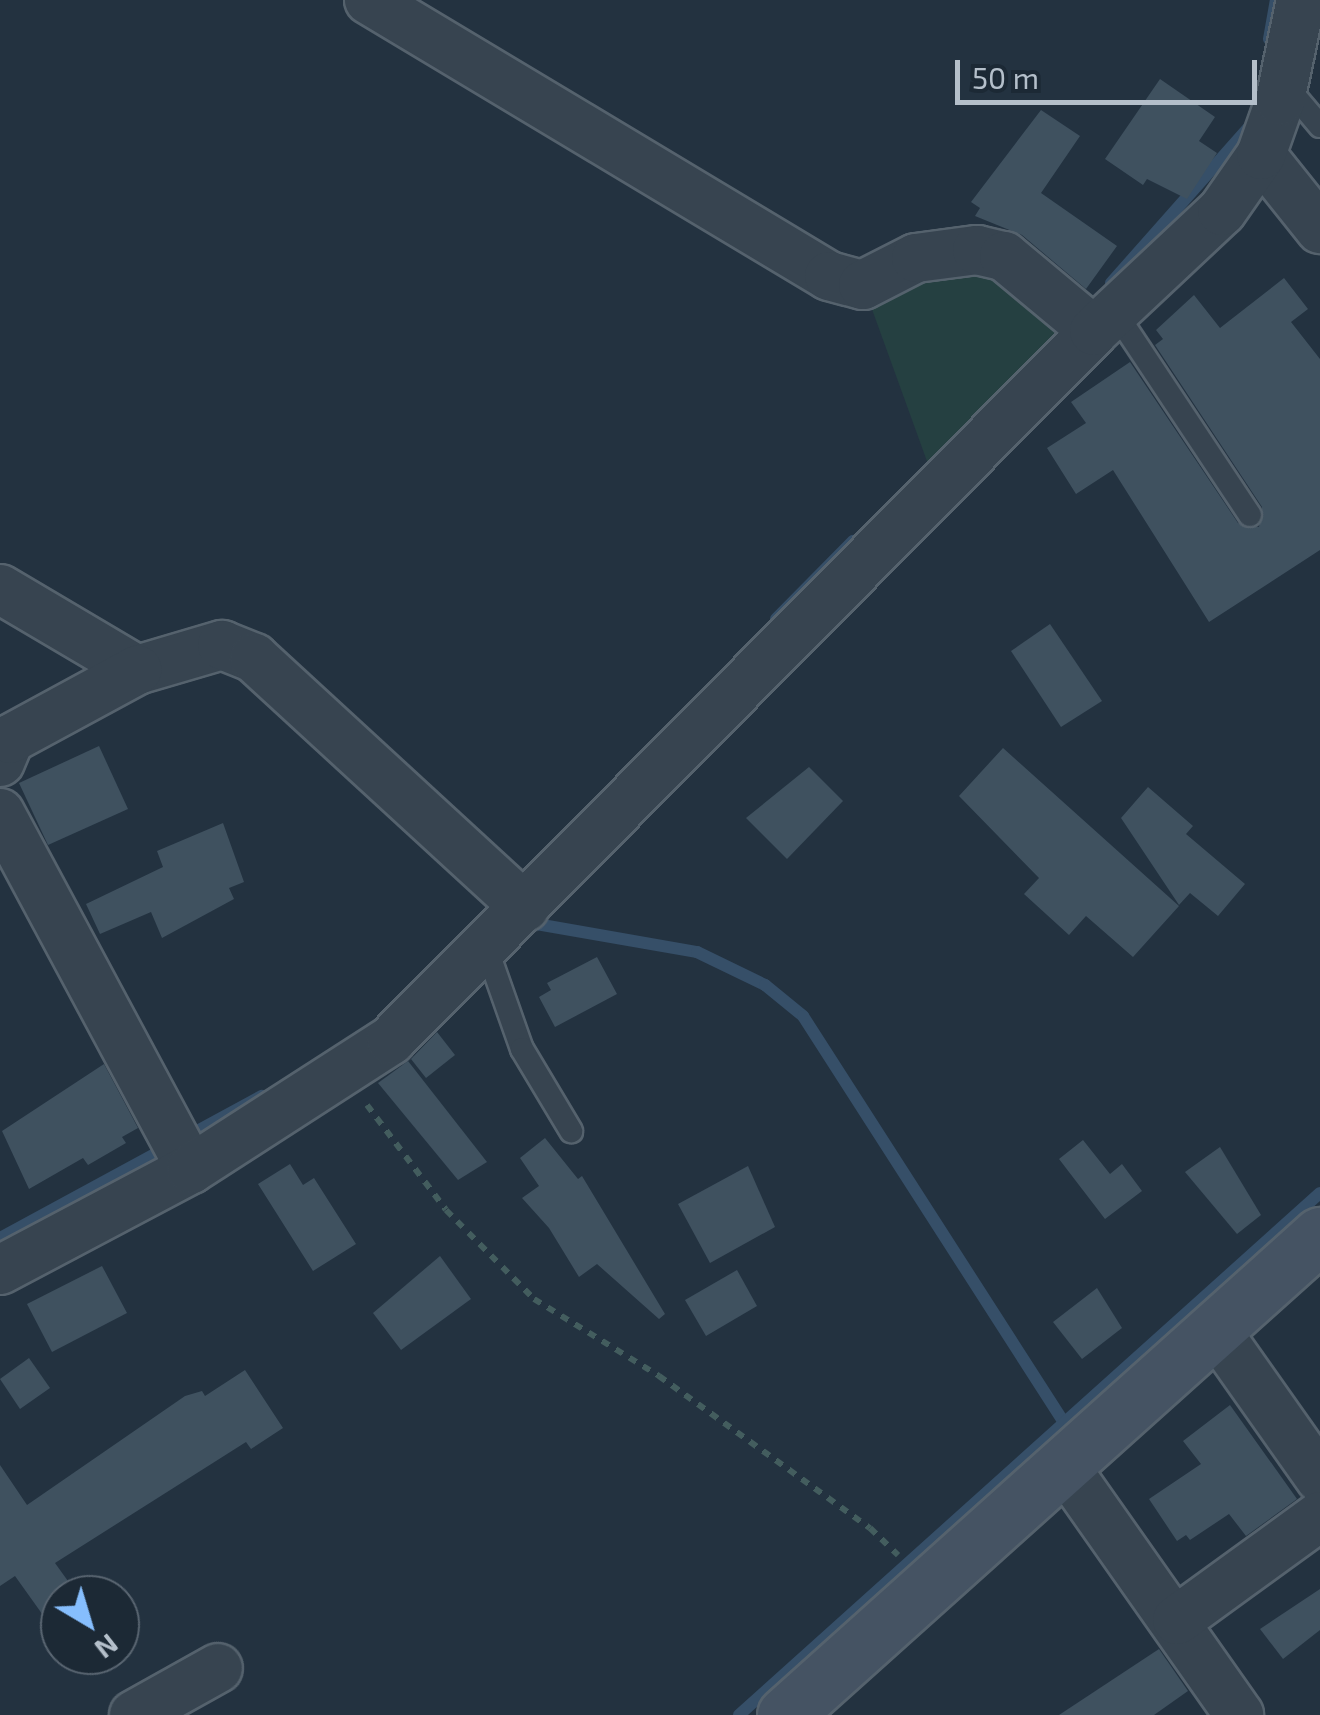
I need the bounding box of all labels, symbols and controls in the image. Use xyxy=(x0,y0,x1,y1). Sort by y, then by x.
scale bar xyxy=(960,40,1262,102)
text: 50 m xyxy=(972,59,1039,95)
north arrow xyxy=(40,1575,140,1675)
text: N xyxy=(89,1627,126,1667)

